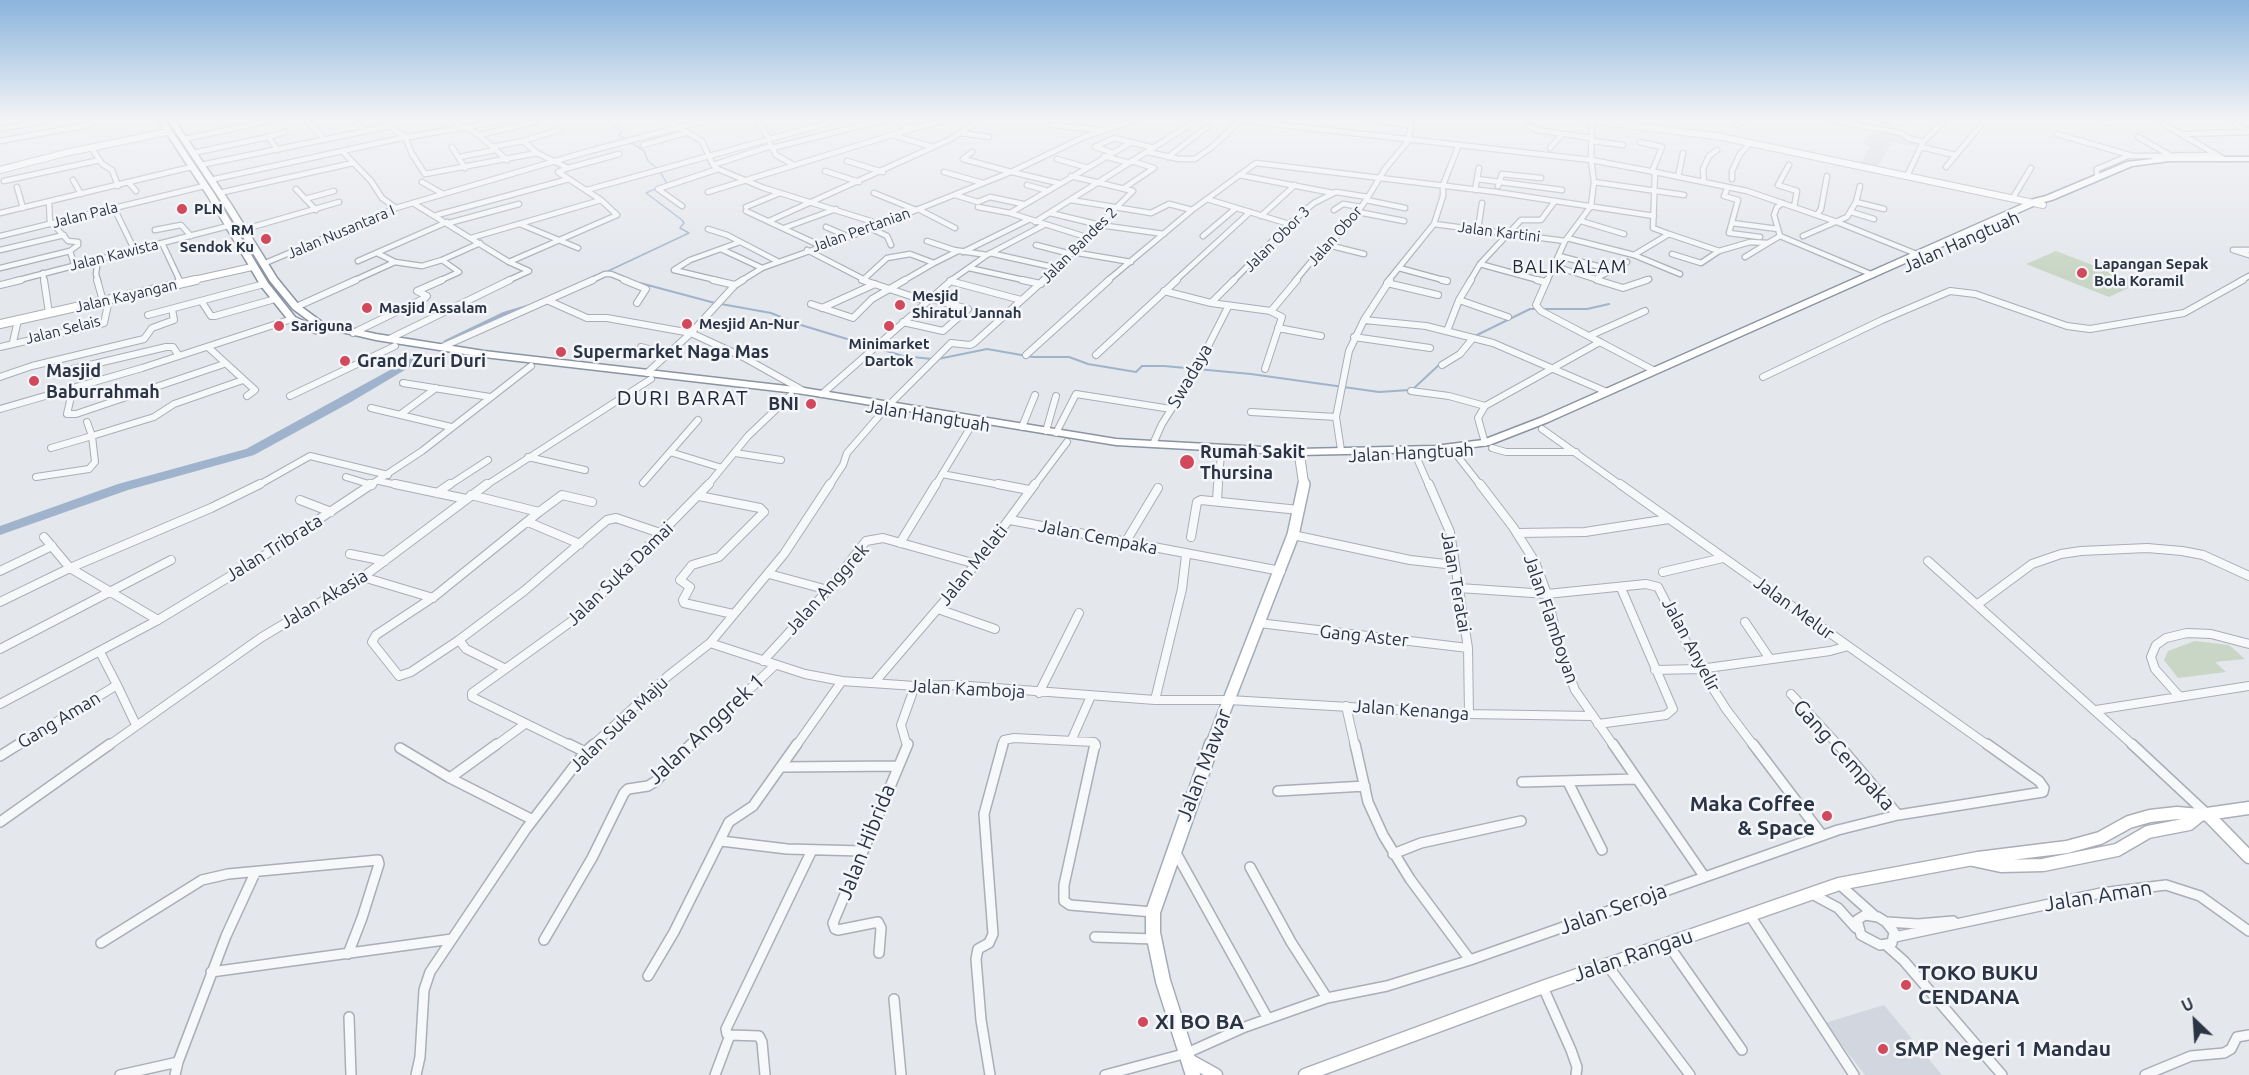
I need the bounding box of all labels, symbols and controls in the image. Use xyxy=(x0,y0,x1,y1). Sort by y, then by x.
street label: Jalan Pala xyxy=(50,198,120,232)
place label: PLN xyxy=(194,200,223,218)
street label: Jalan Nusantara I xyxy=(285,201,397,263)
marker: PLN xyxy=(175,202,189,216)
street label: Jalan Obor 3 xyxy=(1240,202,1314,276)
street label: Jalan Obor xyxy=(1304,202,1366,270)
street label: Jalan Bandes 2 xyxy=(1037,203,1121,287)
street label: Jalan Pertanian xyxy=(809,204,913,256)
street label: Jalan Hangtuah xyxy=(1899,207,2023,277)
street label: Jalan Kartini xyxy=(1457,218,1541,246)
place label: RM Sendok Ku xyxy=(180,221,254,256)
marker: RM Sendok Ku xyxy=(259,232,273,246)
street label: Jalan Kawista xyxy=(68,235,160,275)
place label: Lapangan Sepak Bola Koramil xyxy=(2094,255,2208,290)
district label: BALIK ALAM xyxy=(1512,256,1628,278)
marker: Lapangan Sepak Bola Koramil xyxy=(2075,266,2089,280)
street label: Jalan Kayangan xyxy=(73,276,179,316)
place label: Mesjid Shiratul Jannah xyxy=(912,287,1021,322)
marker: Mesjid Shiratul Jannah xyxy=(893,298,907,312)
place label: Masjid Assalam xyxy=(379,299,487,317)
marker: Masjid Assalam xyxy=(360,301,374,315)
street label: Jalan Selais xyxy=(24,312,102,348)
place label: Mesjid An-Nur xyxy=(699,315,799,333)
place label: Sariguna xyxy=(291,317,353,335)
marker: Mesjid An-Nur xyxy=(680,317,694,331)
marker: Sariguna xyxy=(272,319,286,333)
marker: Minimarket Dartok xyxy=(882,319,896,333)
place label: Minimarket Dartok xyxy=(849,335,929,370)
street label: Swadaya xyxy=(1163,340,1217,412)
place label: Supermarket Naga Mas xyxy=(573,341,769,363)
marker: Supermarket Naga Mas xyxy=(554,345,568,359)
place label: Grand Zuri Duri xyxy=(357,350,486,372)
marker: Grand Zuri Duri xyxy=(338,354,352,368)
place label: Masjid Baburrahmah xyxy=(46,360,160,403)
marker: Masjid Baburrahmah xyxy=(27,374,41,388)
district label: DURI BARAT xyxy=(617,385,749,411)
place label: BNI xyxy=(768,393,799,415)
street label: Jalan Hangtuah xyxy=(864,395,992,437)
marker: BNI xyxy=(804,397,818,411)
street label: Jalan Hangtuah xyxy=(1348,439,1474,467)
place label: Rumah Sakit Thursina xyxy=(1200,441,1305,484)
marker: Rumah Sakit Thursina xyxy=(1178,453,1196,471)
street label: Jalan Tribrata xyxy=(222,510,326,586)
street label: Jalan Cempaka xyxy=(1036,515,1160,559)
street label: Jalan Suka Damai xyxy=(562,518,678,630)
street label: Jalan Melati xyxy=(934,520,1012,610)
street label: Jalan Teratai xyxy=(1436,530,1476,634)
street label: Jalan Anggrek xyxy=(780,539,874,639)
street label: Jalan Flamboyan xyxy=(1519,552,1583,686)
street label: Jalan Akasia xyxy=(276,565,372,633)
street label: Jalan Melur xyxy=(1750,572,1838,644)
street label: Jalan Anyelir xyxy=(1657,595,1725,695)
street label: Gang Aster xyxy=(1318,621,1410,651)
street label: Jalan Anggrek 1 xyxy=(642,668,770,790)
street label: Jalan Suka Maju xyxy=(565,672,673,776)
street label: Jalan Kamboja xyxy=(908,675,1026,703)
street label: Gang Aman xyxy=(14,687,104,753)
street label: Gang Cempaka xyxy=(1788,694,1900,816)
street label: Jalan Kenanga xyxy=(1352,695,1470,725)
street label: Jalan Mawar xyxy=(1171,705,1237,825)
street label: Jalan Hibrida xyxy=(831,781,901,903)
place label: Maka Coffee & Space xyxy=(1690,791,1815,841)
marker: Maka Coffee & Space xyxy=(1820,809,1834,823)
street label: Jalan Aman xyxy=(2042,875,2154,917)
street label: Jalan Seroja xyxy=(1556,878,1670,940)
street label: Jalan Rangau xyxy=(1570,923,1696,987)
place label: TOKO BUKU CENDANA xyxy=(1918,960,2038,1010)
marker: TOKO BUKU CENDANA xyxy=(1899,978,1913,992)
north arrow xyxy=(2165,991,2225,1051)
text: U xyxy=(2179,994,2196,1015)
place label: XI BO BA xyxy=(1155,1009,1244,1035)
marker: XI BO BA xyxy=(1136,1015,1150,1029)
place label: SMP Negeri 1 Mandau xyxy=(1895,1036,2111,1062)
marker: SMP Negeri 1 Mandau xyxy=(1876,1042,1890,1056)

